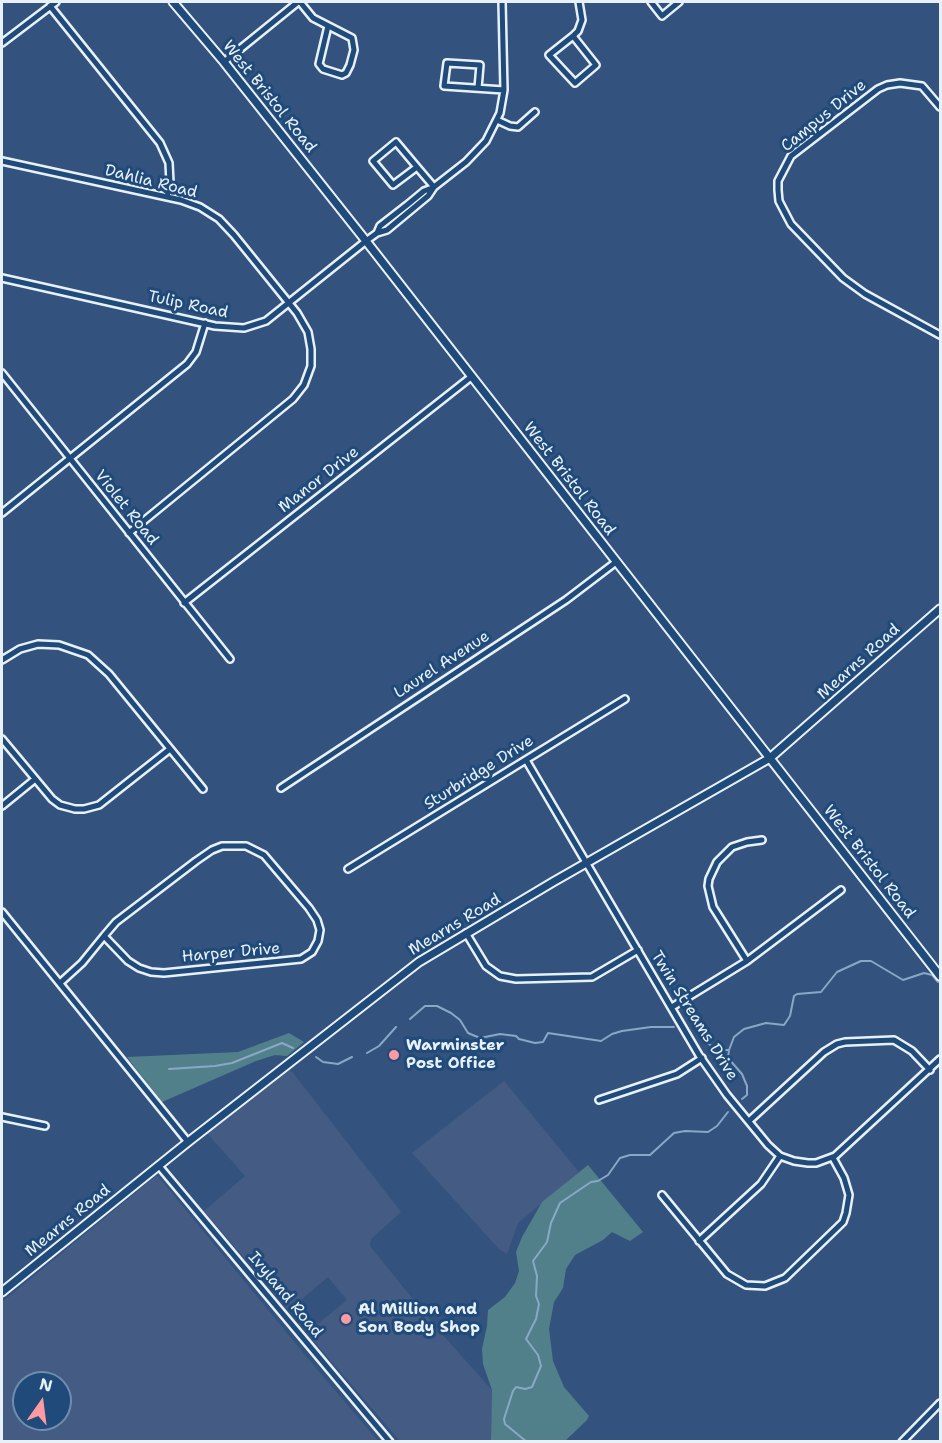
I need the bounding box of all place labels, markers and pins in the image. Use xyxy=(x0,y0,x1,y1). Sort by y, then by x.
place label: Warminster Post Office xyxy=(406,1036,504,1074)
marker: Warminster Post Office xyxy=(387,1048,401,1062)
place label: Al Million and Son Body Shop xyxy=(358,1300,480,1338)
marker: Al Million and Son Body Shop xyxy=(339,1312,353,1326)

